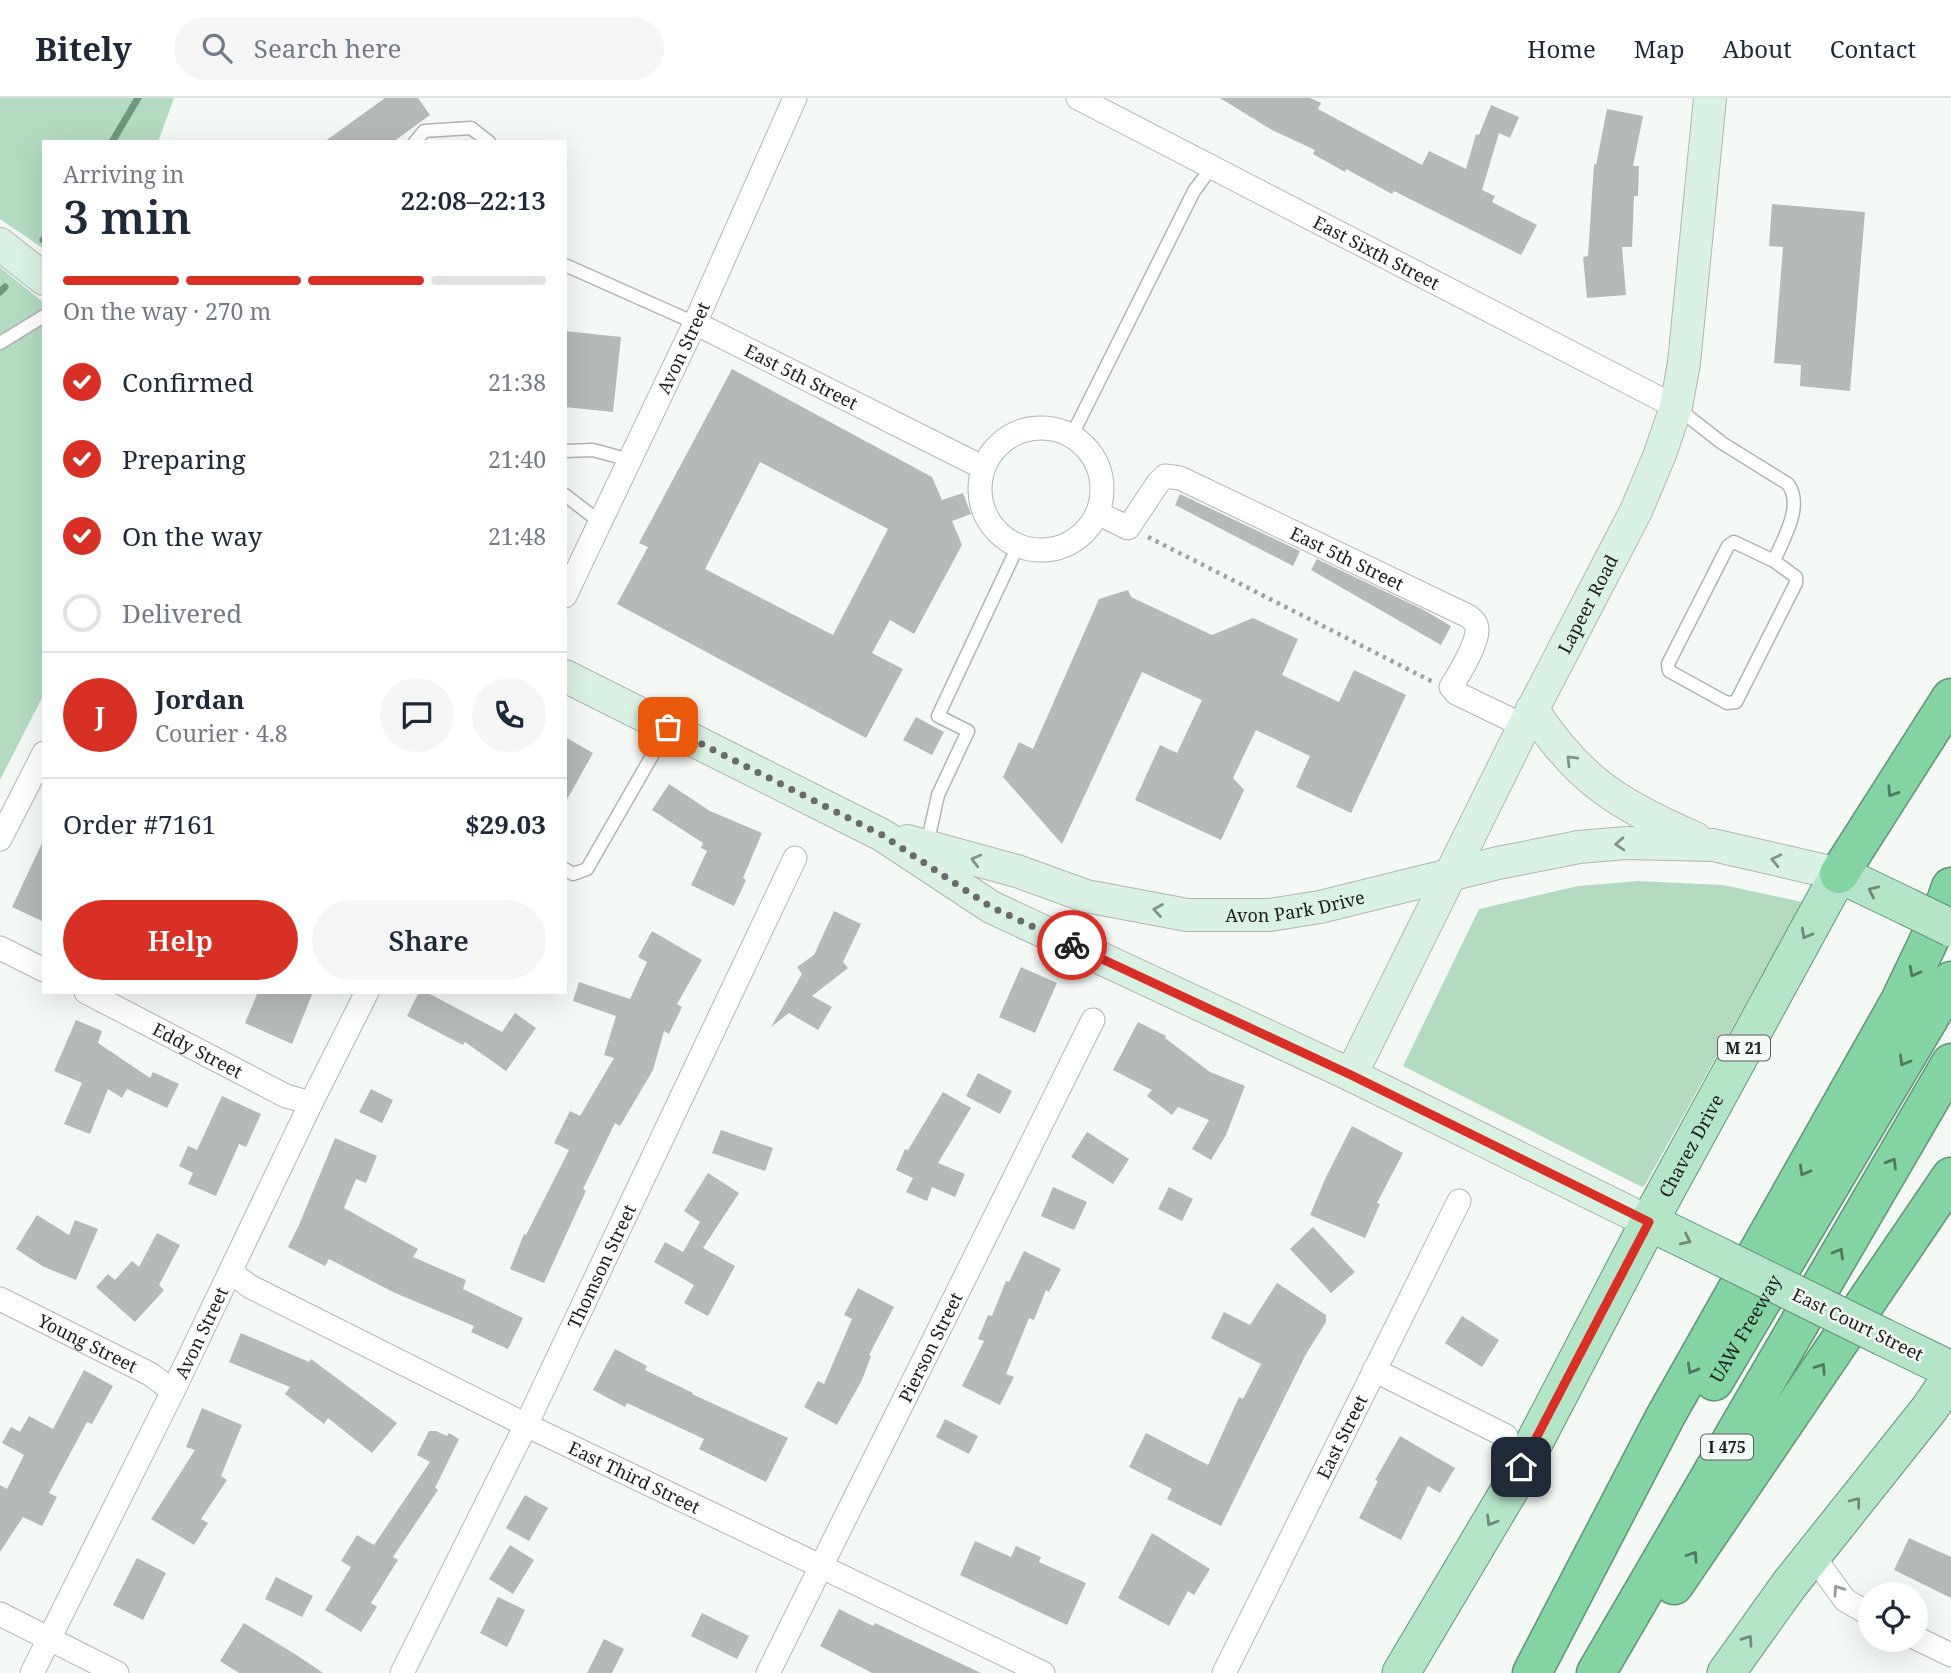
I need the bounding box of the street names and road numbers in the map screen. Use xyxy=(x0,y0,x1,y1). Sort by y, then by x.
street label: East Sixth Street xyxy=(1309,210,1444,295)
street label: Avon Street xyxy=(651,298,715,398)
street label: East 5th Street xyxy=(741,338,862,415)
street label: East 5th Street xyxy=(1286,521,1408,596)
street label: Lapeer Road xyxy=(1552,551,1623,658)
street label: Avon Park Drive xyxy=(1225,884,1367,927)
street label: Eddy Street xyxy=(149,1017,247,1083)
road number: M 21 xyxy=(1718,1036,1770,1060)
street label: Chavez Drive xyxy=(1653,1090,1729,1201)
street label: Thomson Street xyxy=(562,1200,641,1332)
street label: UAW Freeway xyxy=(1704,1269,1787,1387)
street label: East Court Street xyxy=(1788,1282,1928,1366)
street label: Avon Street xyxy=(169,1283,233,1382)
street label: Pierson Street xyxy=(893,1288,968,1406)
street label: Young Street xyxy=(33,1307,141,1378)
street label: East Street xyxy=(1311,1391,1373,1483)
road number: I 475 xyxy=(1701,1434,1753,1460)
street label: East Third Street xyxy=(565,1435,704,1519)

